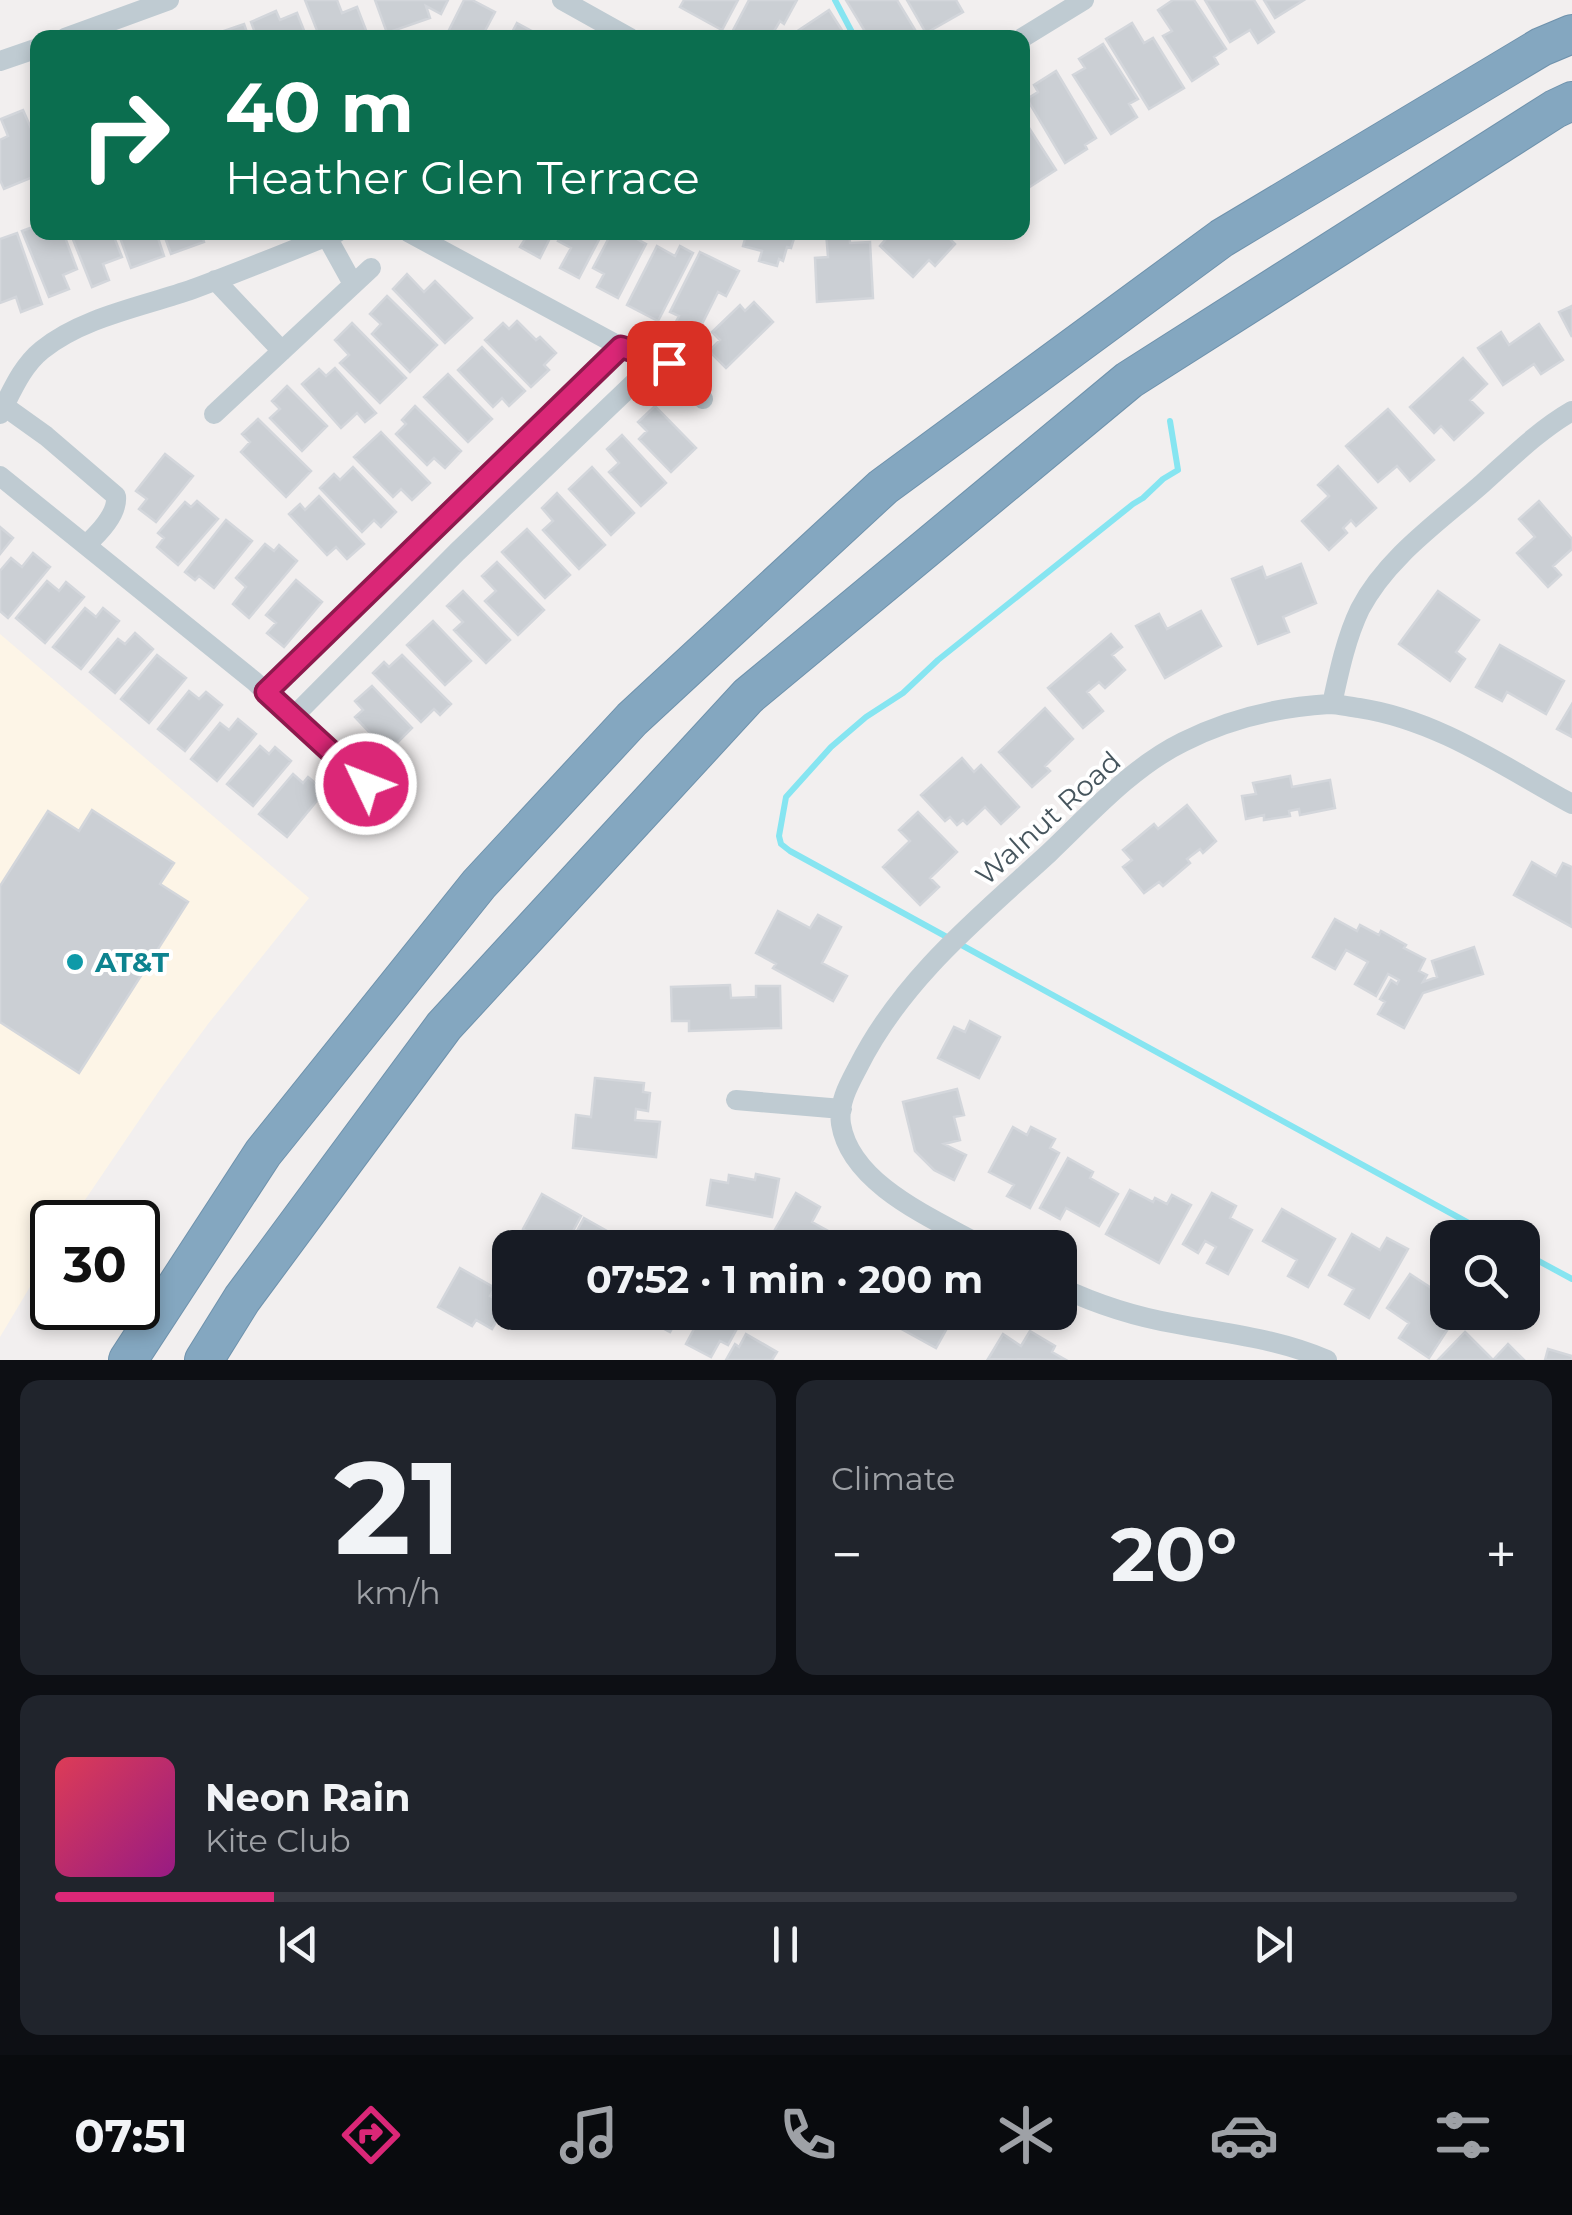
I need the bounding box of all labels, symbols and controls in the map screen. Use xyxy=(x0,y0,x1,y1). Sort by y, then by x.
text: 40 m xyxy=(225,64,414,150)
icon: right xyxy=(60,70,190,200)
text: Heather Glen Terrace xyxy=(225,150,700,205)
pin xyxy=(627,321,712,406)
icon: arrive xyxy=(642,336,697,391)
position arrow xyxy=(314,732,418,836)
street label: Walnut Road xyxy=(969,744,1127,892)
place label: AT&T xyxy=(94,945,170,979)
marker: AT&T xyxy=(64,951,86,973)
speed limit sign: 30 xyxy=(30,1200,160,1330)
map controls xyxy=(1430,1220,1540,1330)
button: search xyxy=(1430,1220,1540,1330)
text: 07:52 · 1 min · 200 m xyxy=(586,1256,983,1303)
text: 21 xyxy=(334,1428,462,1587)
text: Climate xyxy=(831,1459,955,1498)
text: 20° xyxy=(1111,1508,1237,1600)
text: − xyxy=(831,1521,863,1588)
text: + xyxy=(1485,1521,1517,1588)
text: km/h xyxy=(355,1573,441,1612)
text: Neon Rain xyxy=(205,1774,410,1821)
text: Kite Club xyxy=(205,1821,351,1860)
icon: previous xyxy=(271,1917,326,1972)
icon: pause xyxy=(758,1917,813,1972)
icon: next xyxy=(1246,1917,1301,1972)
icon: directions xyxy=(336,2100,406,2170)
icon: music xyxy=(554,2100,624,2170)
icon: phone xyxy=(773,2100,843,2170)
icon: climate xyxy=(991,2100,1061,2170)
icon: car xyxy=(1209,2100,1279,2170)
icon: filters xyxy=(1428,2100,1498,2170)
text: 07:51 xyxy=(74,2108,188,2163)

